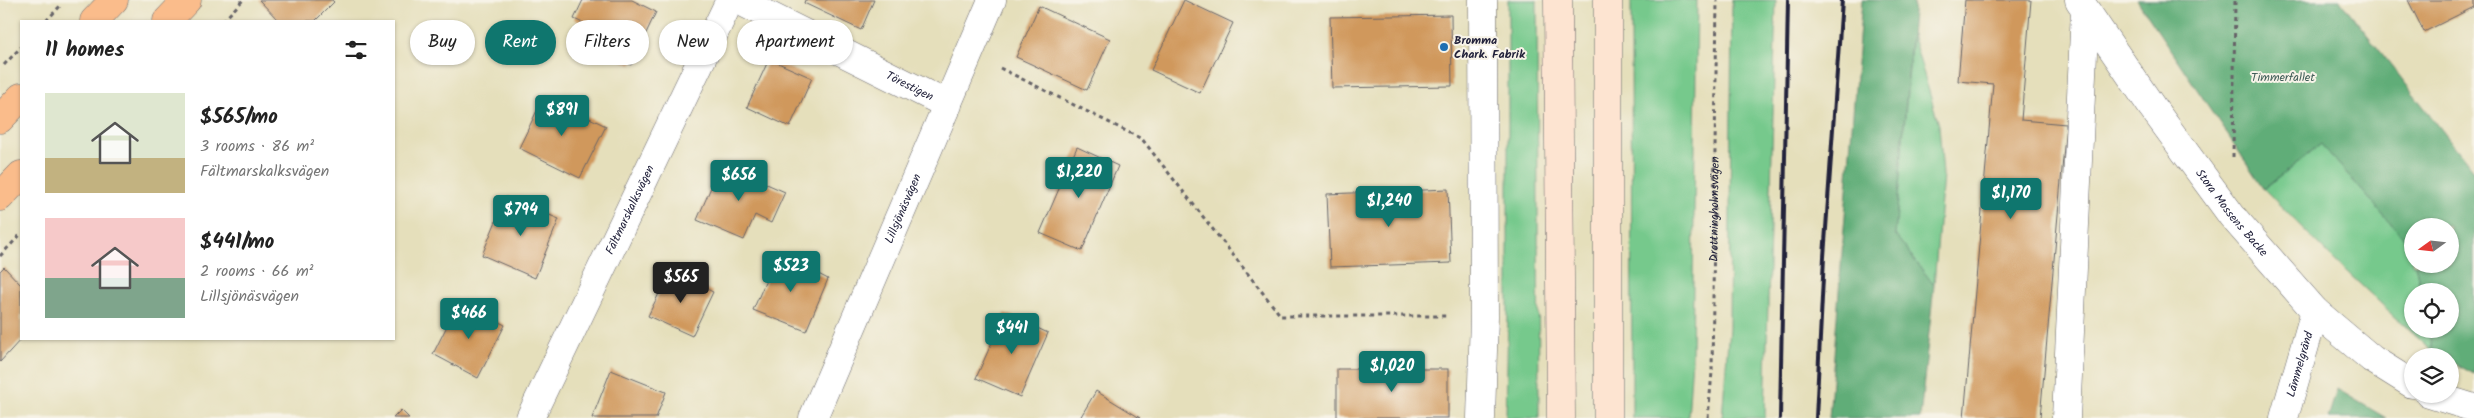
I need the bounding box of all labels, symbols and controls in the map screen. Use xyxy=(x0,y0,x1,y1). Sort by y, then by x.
chip: Buy xyxy=(410,20,475,65)
chip: Rent xyxy=(485,20,556,65)
chip: Filters xyxy=(566,20,649,65)
chip: New xyxy=(659,20,727,65)
chip: Apartment xyxy=(737,20,853,65)
place label: Bromma Chark. Fabrik xyxy=(1454,31,1526,64)
text: 11 homes xyxy=(45,34,124,67)
icon: filters xyxy=(342,36,370,64)
marker: Bromma Chark. Fabrik xyxy=(1438,41,1450,53)
street label: Törestigen xyxy=(882,66,937,106)
park label: Timmerfallet xyxy=(2251,68,2315,87)
pin: $891 xyxy=(532,94,592,137)
text: $891 xyxy=(546,98,578,123)
text: $565/mo xyxy=(200,101,278,134)
icon: home xyxy=(85,113,145,173)
text: 3 rooms · 86 m² xyxy=(200,134,314,159)
pin: $1,220 xyxy=(1038,156,1120,199)
street label: Drottningholmsvägen xyxy=(1704,156,1724,262)
text: Fältmarskalksvägen xyxy=(200,159,329,184)
pin: $656 xyxy=(709,160,769,202)
text: $1,220 xyxy=(1056,160,1102,185)
street label: Fältmarskalksvägen xyxy=(600,162,659,258)
text: $656 xyxy=(722,163,756,188)
street label: Stora Mossens Backe xyxy=(2191,165,2273,261)
street label: Lillsjönäsvägen xyxy=(879,170,926,246)
pin: $1,170 xyxy=(1970,178,2052,220)
text: $1,170 xyxy=(1991,181,2031,206)
pin: $1,240 xyxy=(1348,186,1430,228)
text: $1,240 xyxy=(1367,189,1411,214)
pin: $794 xyxy=(491,194,551,237)
text: $794 xyxy=(504,198,538,223)
north arrow xyxy=(2404,218,2459,272)
map controls xyxy=(2404,218,2459,403)
text: $441/mo xyxy=(200,226,274,259)
icon: home xyxy=(85,238,145,298)
pin: $523 xyxy=(761,250,821,293)
text: $523 xyxy=(773,254,809,279)
text: 2 rooms · 66 m² xyxy=(200,259,314,284)
pin: $565 xyxy=(651,262,711,304)
text: $565 xyxy=(664,265,698,290)
button: locate xyxy=(2404,283,2459,338)
text: Lillsjönäsvägen xyxy=(200,284,299,309)
pin: $466 xyxy=(439,298,499,340)
text: $466 xyxy=(451,301,487,326)
pin: $441 xyxy=(982,312,1042,355)
text: $441 xyxy=(996,316,1028,341)
street label: Lämmelgränd xyxy=(2281,328,2318,399)
button: layers xyxy=(2404,348,2459,403)
pin: $1,020 xyxy=(1351,350,1433,393)
text: $1,020 xyxy=(1370,354,1414,379)

